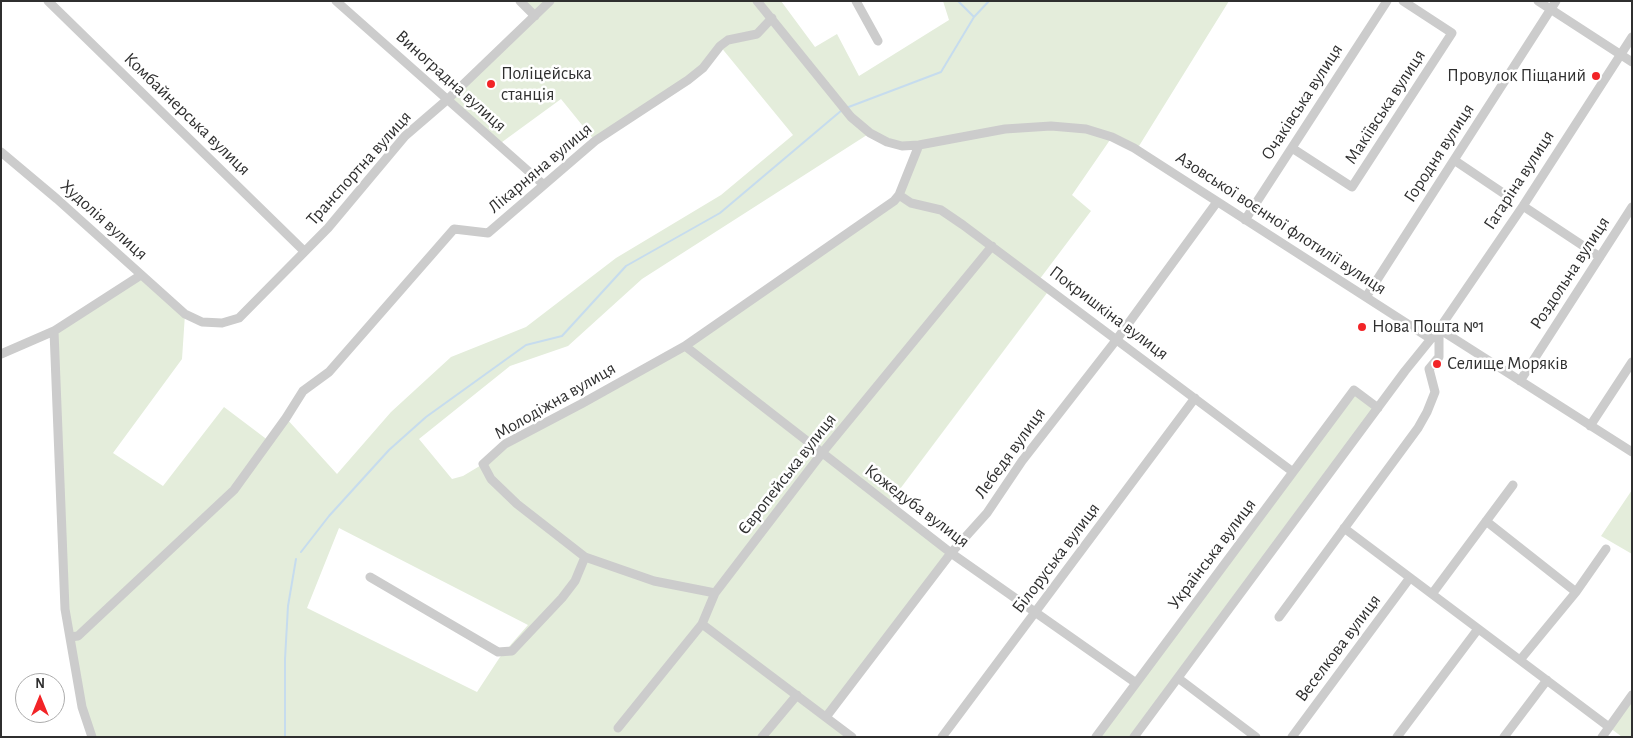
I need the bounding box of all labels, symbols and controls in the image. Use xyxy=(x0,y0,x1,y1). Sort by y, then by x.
street label: Виноградна вулиця xyxy=(391,25,511,137)
street label: Очаківська вулиця xyxy=(1256,40,1348,164)
street label: Макіївська вулиця xyxy=(1340,46,1430,168)
street label: Комбайнерська вулиця xyxy=(119,48,255,180)
place label: Поліцейська станція xyxy=(501,63,592,106)
place label: Провулок Піщаний xyxy=(1447,65,1586,87)
marker: Провулок Піщаний xyxy=(1590,70,1602,82)
marker: Поліцейська станція xyxy=(485,78,497,90)
street label: Городня вулиця xyxy=(1399,100,1479,206)
street label: Транспортна вулиця xyxy=(302,106,416,230)
street label: Лікарняна вулиця xyxy=(483,118,597,218)
street label: Гагаріна вулиця xyxy=(1479,126,1559,234)
street label: Азовської воєнної флотилії вулиця xyxy=(1171,147,1391,299)
street label: Худолія вулиця xyxy=(56,175,152,265)
street label: Роздольна вулиця xyxy=(1526,213,1614,333)
street label: Покришкіна вулиця xyxy=(1045,261,1173,365)
place label: Нова Пошта №1 xyxy=(1372,316,1485,338)
marker: Нова Пошта №1 xyxy=(1356,321,1368,333)
place label: Селище Моряків xyxy=(1447,353,1568,375)
street label: Молодіжна вулиця xyxy=(490,357,620,445)
marker: Селище Моряків xyxy=(1431,358,1443,370)
street label: Лебедя вулиця xyxy=(970,403,1050,503)
street label: Європейська вулиця xyxy=(733,409,841,539)
street label: Кожедуба вулиця xyxy=(860,459,974,553)
street label: Українська вулиця xyxy=(1163,494,1261,614)
street label: Білоруська вулиця xyxy=(1007,498,1105,618)
street label: Веселкова вулиця xyxy=(1290,590,1386,706)
north arrow xyxy=(15,673,65,723)
text: N xyxy=(35,677,45,691)

